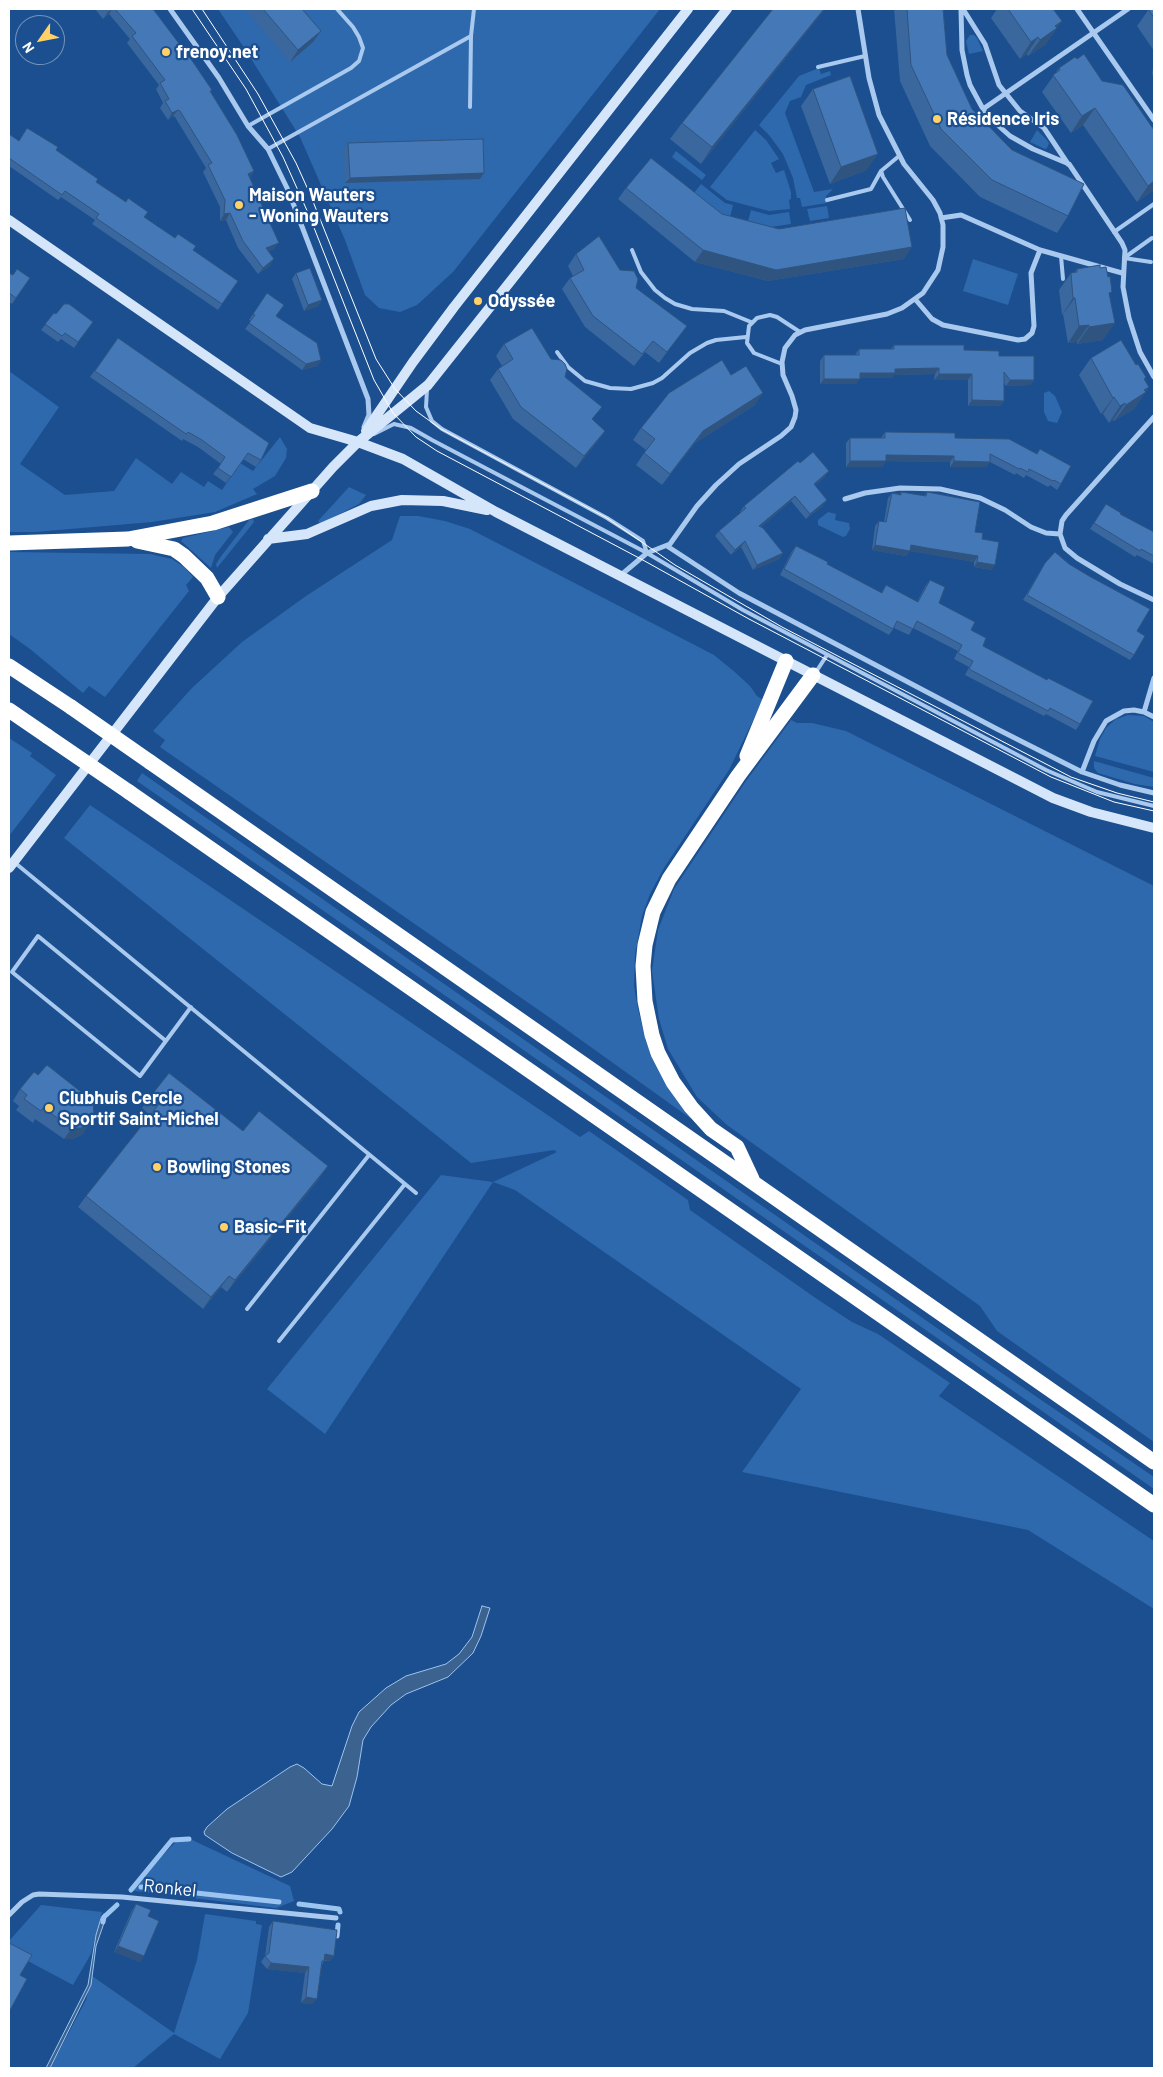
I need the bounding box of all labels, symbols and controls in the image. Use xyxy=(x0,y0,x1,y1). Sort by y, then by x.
north arrow xyxy=(15,15,65,65)
text: N xyxy=(18,39,38,56)
place label: frenoy.net xyxy=(176,41,258,63)
marker: frenoy.net xyxy=(160,46,172,58)
place label: Résidence Iris xyxy=(947,108,1059,130)
marker: Résidence Iris xyxy=(931,113,943,125)
place label: Maison Wauters - Woning Wauters xyxy=(249,184,389,226)
marker: Maison Wauters - Woning Wauters xyxy=(233,199,245,211)
place label: Odyssée xyxy=(488,290,555,312)
marker: Odyssée xyxy=(472,295,484,307)
place label: Clubhuis Cercle Sportif Saint-Michel xyxy=(59,1087,219,1130)
marker: Clubhuis Cercle Sportif Saint-Michel xyxy=(43,1102,55,1114)
place label: Bowling Stones xyxy=(167,1156,290,1178)
marker: Bowling Stones xyxy=(151,1161,163,1173)
place label: Basic-Fit xyxy=(234,1216,307,1238)
marker: Basic-Fit xyxy=(218,1221,230,1233)
street label: Ronkel xyxy=(143,1874,197,1902)

